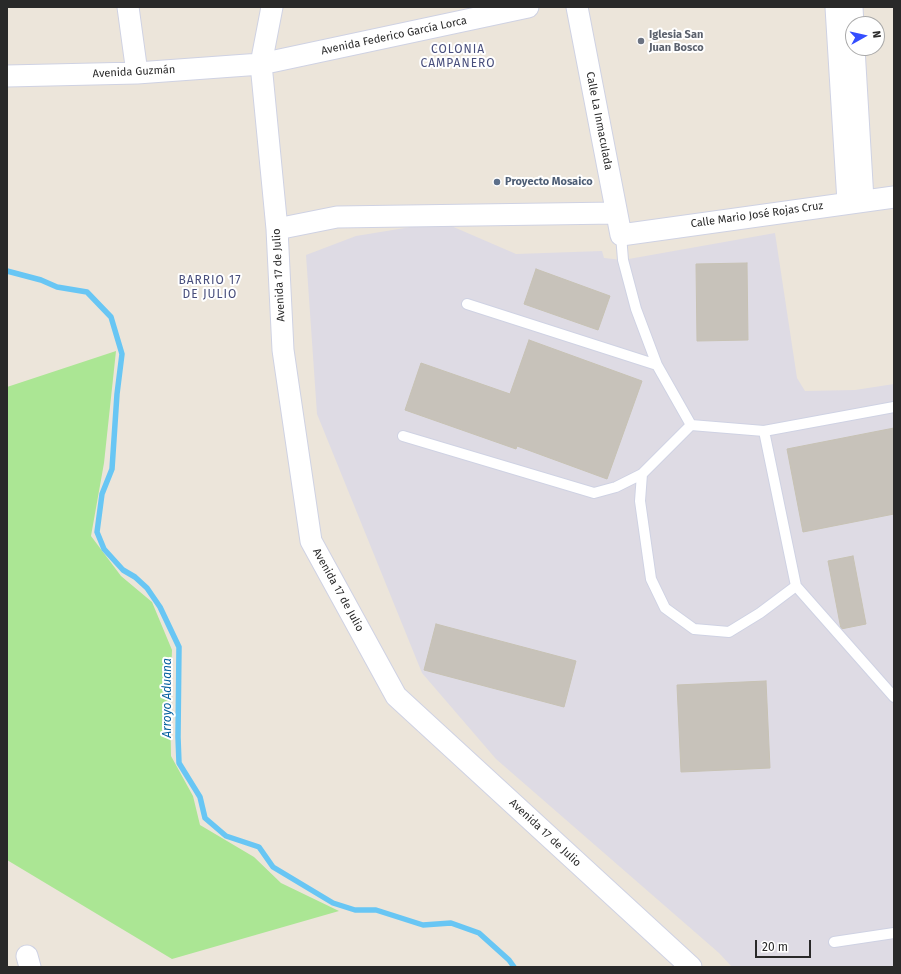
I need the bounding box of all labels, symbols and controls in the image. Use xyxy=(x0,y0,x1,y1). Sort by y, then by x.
street label: Avenida Federico García Lorca xyxy=(320,14,468,58)
north arrow xyxy=(845,16,885,56)
place label: Iglesia San Juan Bosco xyxy=(649,28,704,54)
text: N xyxy=(869,30,883,39)
marker: Iglesia San Juan Bosco xyxy=(636,36,646,46)
district label: COLONIA CAMPANERO xyxy=(420,43,496,71)
street label: Avenida Guzmán xyxy=(92,63,176,81)
street label: Calle La Inmaculada xyxy=(583,71,615,171)
place label: Proyecto Mosaico xyxy=(505,175,593,189)
marker: Proyecto Mosaico xyxy=(492,177,502,187)
street label: Calle Mario José Rojas Cruz xyxy=(690,199,824,231)
street label: Avenida 17 de Julio xyxy=(270,228,288,322)
district label: BARRIO 17 DE JULIO xyxy=(178,274,242,302)
street label: Avenida 17 de Julio xyxy=(310,546,366,634)
water label: Arroyo Aduana xyxy=(161,658,175,738)
street label: Avenida 17 de Julio xyxy=(506,796,584,870)
scale bar xyxy=(757,932,813,958)
text: 20 m xyxy=(762,940,788,954)

